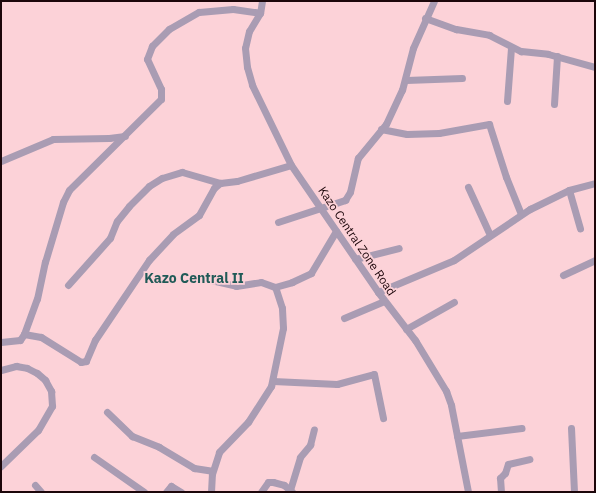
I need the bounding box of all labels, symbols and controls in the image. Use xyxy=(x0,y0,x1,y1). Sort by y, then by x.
street label: Kazo Central Zone Road xyxy=(315,184,399,298)
district label: Kazo Central II xyxy=(144,270,244,286)

